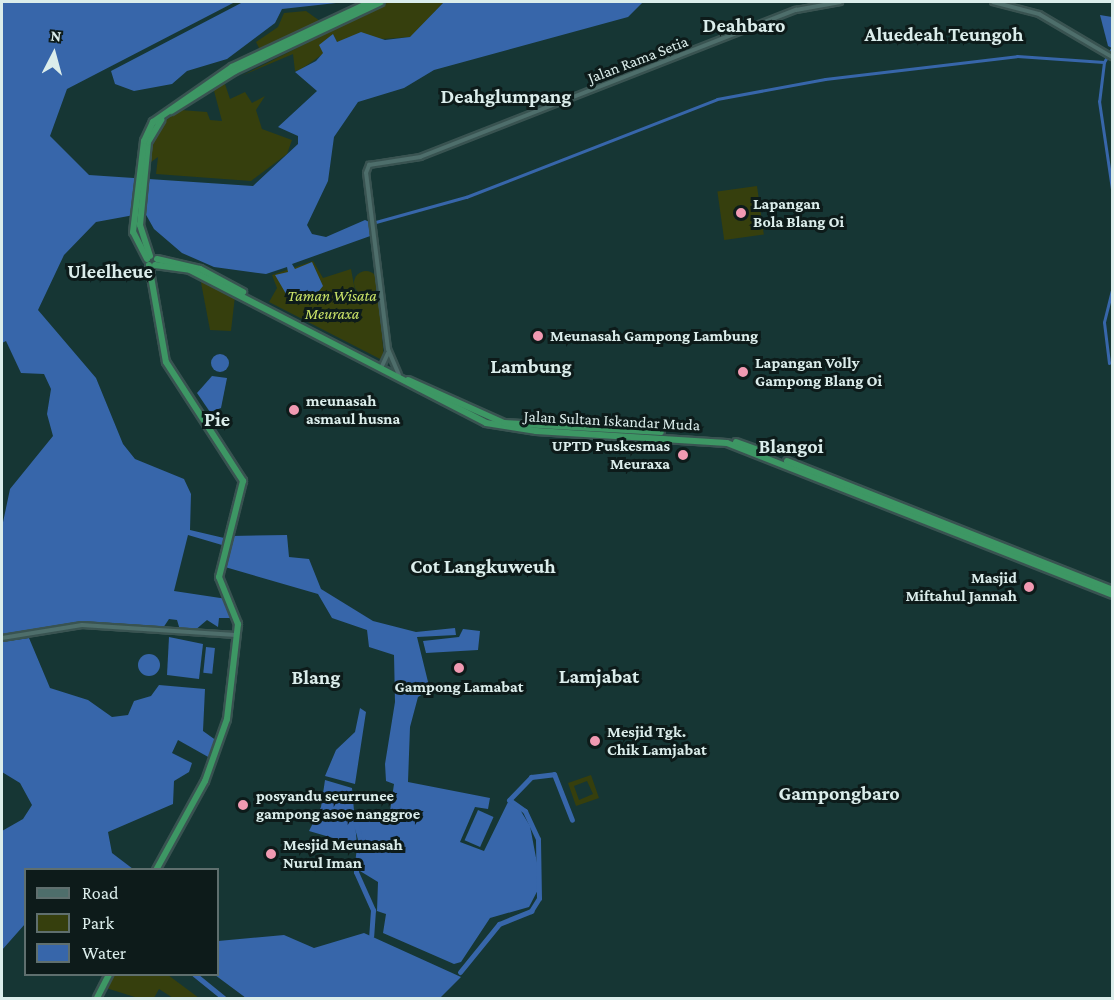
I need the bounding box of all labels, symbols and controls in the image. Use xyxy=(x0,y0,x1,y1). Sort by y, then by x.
district label: Deahbaro xyxy=(703,13,785,37)
district label: Aluedeah Teungoh xyxy=(865,22,1023,46)
north arrow xyxy=(24,24,84,84)
text: N xyxy=(50,27,62,45)
street label: Jalan Rama Setia xyxy=(585,32,691,88)
district label: Deahglumpang xyxy=(441,84,571,108)
place label: Lapangan Bola Blang Oi xyxy=(753,194,844,232)
marker: Lapangan Bola Blang Oi xyxy=(734,206,748,220)
district label: Uleelheue xyxy=(67,259,153,283)
park label: Taman Wisata Meuraxa xyxy=(287,286,377,324)
place label: Meunasah Gampong Lambung xyxy=(550,326,758,346)
marker: Meunasah Gampong Lambung xyxy=(531,329,545,343)
place label: Lapangan Volly Gampong Blang Oi xyxy=(755,353,882,391)
district label: Lambung xyxy=(490,354,572,378)
marker: Lapangan Volly Gampong Blang Oi xyxy=(736,365,750,379)
place label: meunasah asmaul husna xyxy=(306,391,400,429)
marker: meunasah asmaul husna xyxy=(287,403,301,417)
district label: Pie xyxy=(204,407,230,431)
street label: Jalan Sultan Iskandar Muda xyxy=(523,407,701,435)
district label: Blangoi xyxy=(758,434,824,458)
place label: UPTD Puskesmas Meuraxa xyxy=(552,436,670,474)
marker: UPTD Puskesmas Meuraxa xyxy=(674,446,692,464)
district label: Cot Langkuweuh xyxy=(410,554,556,578)
place label: Masjid Miftahul Jannah xyxy=(905,568,1017,606)
marker: Masjid Miftahul Jannah xyxy=(1022,580,1036,594)
marker: Gampong Lamabat xyxy=(452,661,466,675)
district label: Lamjabat xyxy=(559,664,639,688)
district label: Blang xyxy=(292,665,340,689)
place label: Gampong Lamabat xyxy=(394,677,524,697)
place label: Mesjid Tgk. Chik Lamjabat xyxy=(607,722,707,760)
marker: Mesjid Tgk. Chik Lamjabat xyxy=(588,734,602,748)
district label: Gampongbaro xyxy=(778,781,900,805)
place label: posyandu seurrunee gampong asoe nanggroe xyxy=(256,786,420,824)
marker: posyandu seurrunee gampong asoe nanggroe xyxy=(234,796,252,814)
place label: Mesjid Meunasah Nurul Iman xyxy=(283,835,403,873)
marker: Mesjid Meunasah Nurul Iman xyxy=(264,847,278,861)
legend xyxy=(24,868,219,976)
text: Road xyxy=(82,883,119,903)
text: Park xyxy=(82,913,114,933)
text: Water xyxy=(82,943,126,963)

